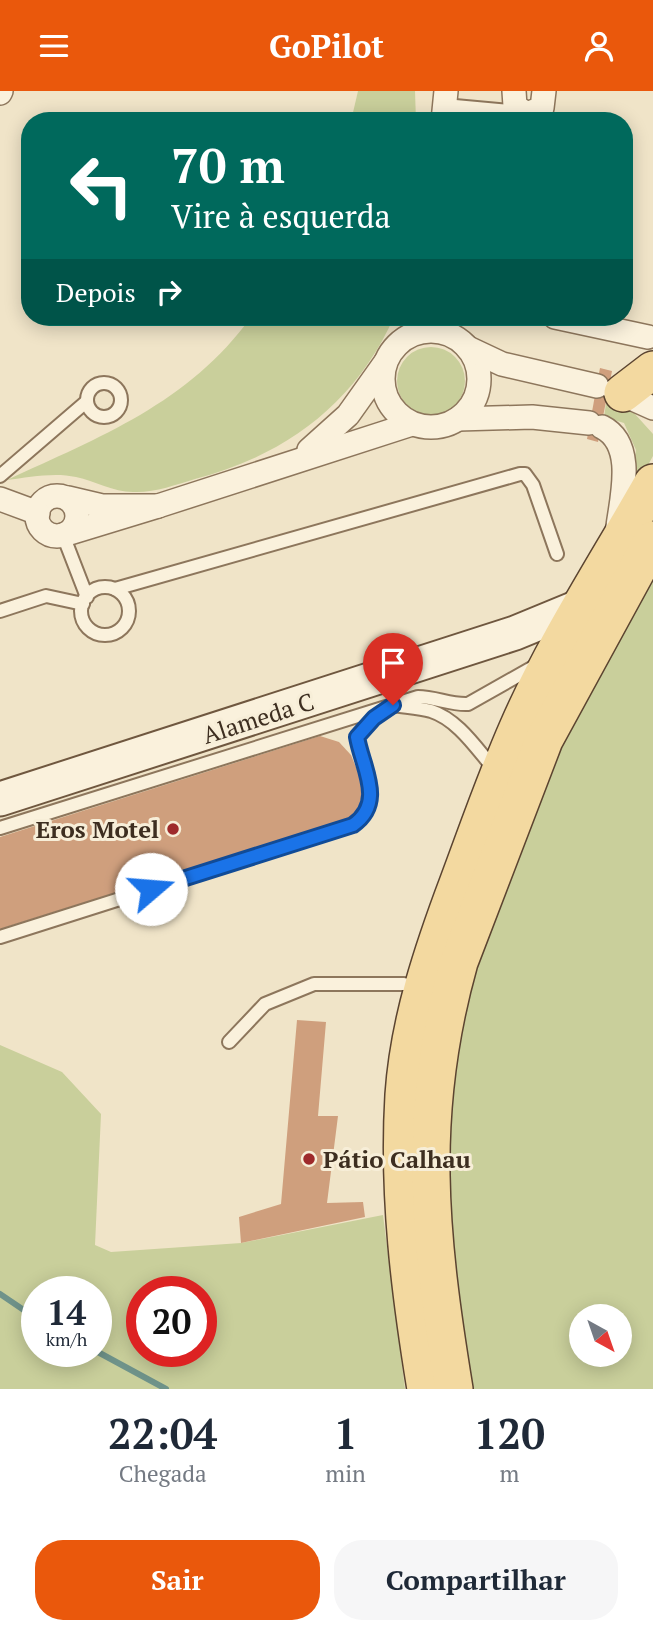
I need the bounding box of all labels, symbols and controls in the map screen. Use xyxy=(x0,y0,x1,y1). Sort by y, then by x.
text: GoPilot xyxy=(269,25,384,67)
icon: menu xyxy=(35,27,73,65)
icon: person xyxy=(580,27,618,65)
text: 70 m xyxy=(171,132,285,197)
icon: left xyxy=(56,140,147,231)
text: Vire à esquerda xyxy=(171,195,391,237)
icon: right xyxy=(150,273,188,311)
text: Depois xyxy=(56,275,136,309)
pin xyxy=(363,633,423,705)
icon: arrive xyxy=(374,644,412,682)
street label: Alameda C xyxy=(198,685,318,751)
place label: Eros Motel xyxy=(36,813,159,845)
marker: Eros Motel xyxy=(165,821,181,837)
position arrow xyxy=(114,852,188,926)
place label: Pátio Calhau xyxy=(323,1143,471,1175)
marker: Pátio Calhau xyxy=(301,1151,317,1167)
speed limit sign: 20 xyxy=(126,1276,217,1367)
text: 14 xyxy=(47,1289,86,1335)
north arrow xyxy=(569,1304,632,1367)
map controls xyxy=(569,1304,632,1367)
text: km/h xyxy=(46,1327,87,1351)
text: 22:04 xyxy=(108,1405,217,1461)
text: 1 xyxy=(334,1405,357,1461)
text: 120 xyxy=(474,1405,545,1461)
text: Chegada xyxy=(119,1458,207,1489)
text: min xyxy=(325,1458,366,1489)
text: m xyxy=(499,1458,519,1489)
button: Sair xyxy=(35,1540,320,1620)
button: Compartilhar xyxy=(334,1540,618,1620)

